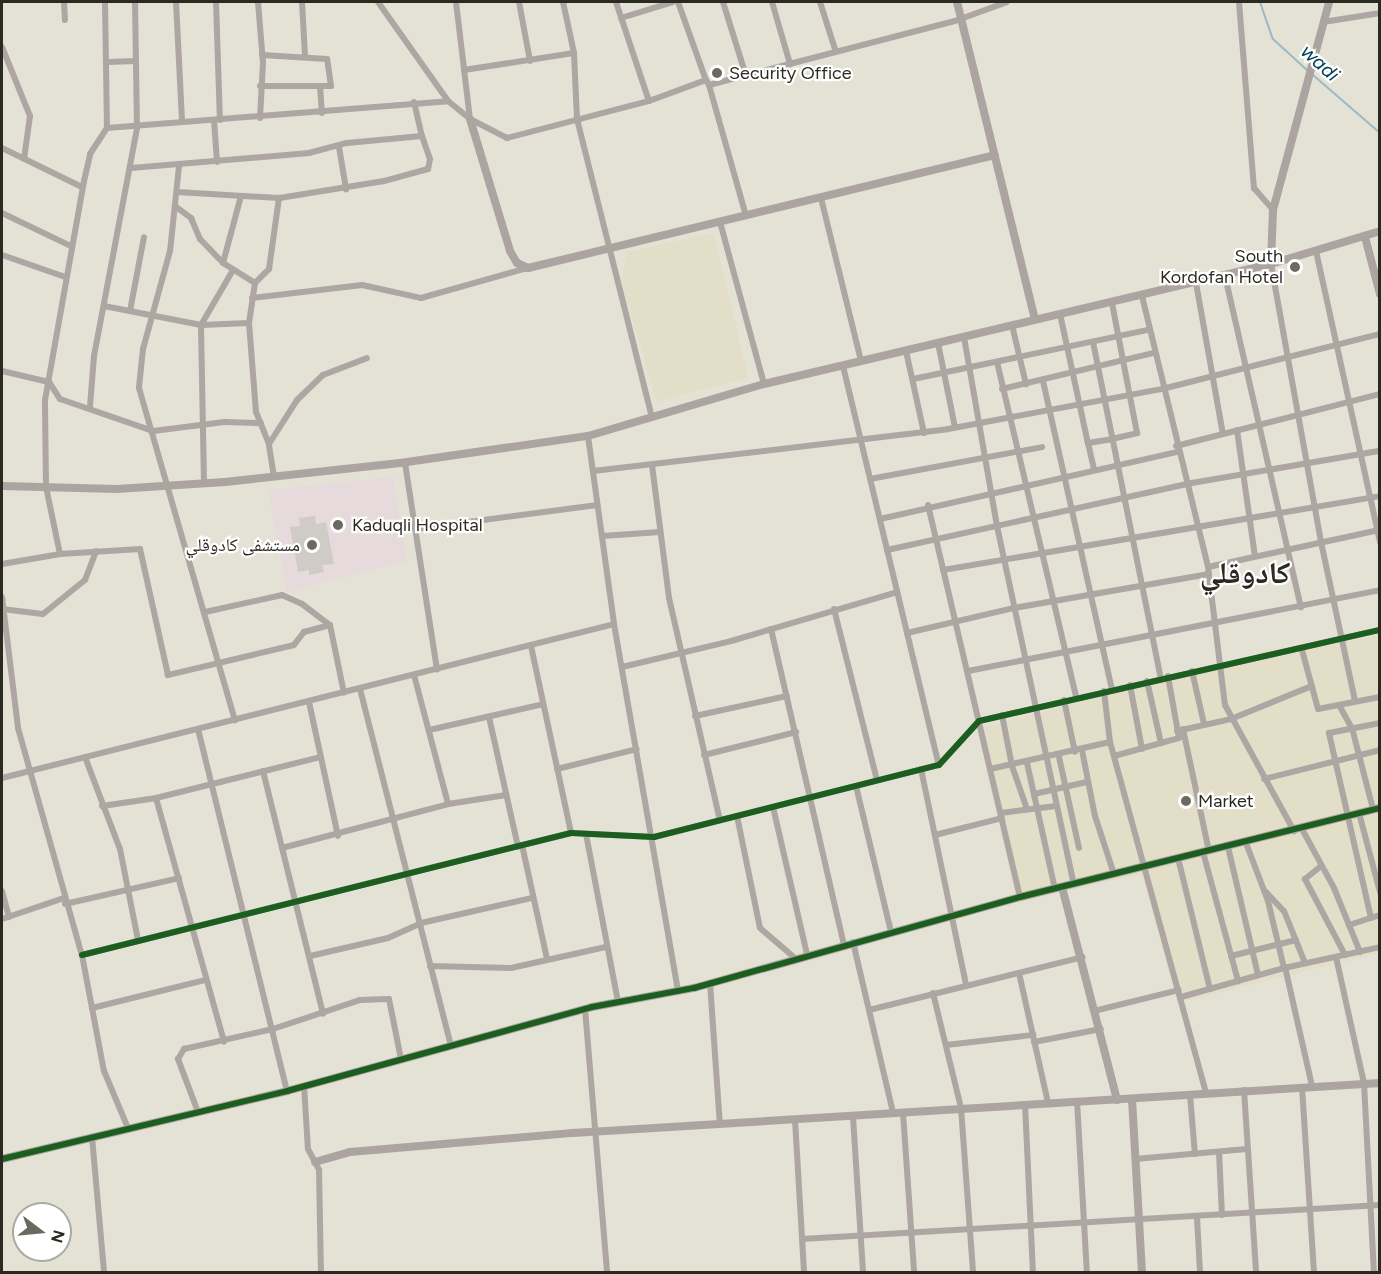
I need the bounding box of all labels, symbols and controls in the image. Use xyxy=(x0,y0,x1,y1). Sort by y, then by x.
water label: wadi xyxy=(1296,39,1344,87)
place label: Security Office xyxy=(729,62,852,84)
marker: Security Office xyxy=(710,66,724,80)
place label: South Kordofan Hotel xyxy=(1160,246,1283,288)
marker: South Kordofan Hotel xyxy=(1288,260,1302,274)
place label: Kaduqli Hospital xyxy=(352,514,483,536)
marker: Kaduqli Hospital xyxy=(329,516,347,534)
place label: مستشفى كادوقلي xyxy=(185,534,300,556)
marker: مستشفى كادوقلي xyxy=(305,538,319,552)
district label: كادوقلي xyxy=(1200,555,1290,591)
place label: Market xyxy=(1198,790,1254,812)
marker: Market xyxy=(1179,794,1193,808)
north arrow xyxy=(12,1202,72,1262)
text: N xyxy=(47,1228,69,1245)

